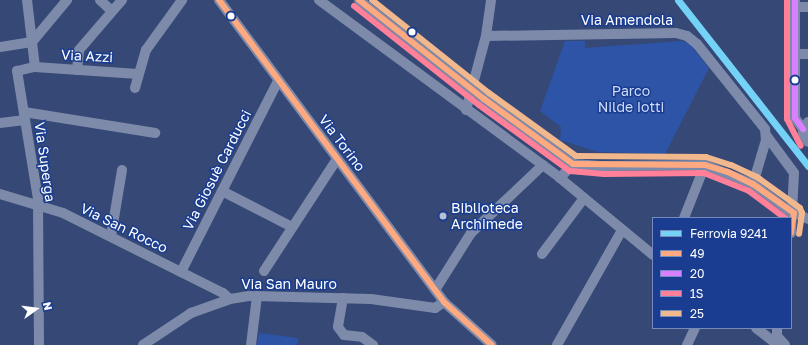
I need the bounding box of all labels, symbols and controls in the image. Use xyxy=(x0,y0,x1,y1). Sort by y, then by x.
unlabelled marker xyxy=(226,11,236,21)
street label: Via Amendola xyxy=(581,12,673,28)
unlabelled marker xyxy=(407,27,417,37)
street label: Via Azzi xyxy=(60,46,114,66)
unlabelled marker xyxy=(790,75,800,85)
park label: Parco Nilde Iotti xyxy=(598,83,664,116)
street label: Via Giosuè Carducci xyxy=(179,107,255,233)
street label: Via Torino xyxy=(315,111,369,175)
street label: Via Superga xyxy=(31,121,59,203)
street label: Via San Rocco xyxy=(78,200,170,256)
place label: Biblioteca Archimede xyxy=(451,200,523,232)
marker: Biblioteca Archimede xyxy=(438,211,448,221)
legend xyxy=(652,217,792,329)
text: Ferrovia 9241 xyxy=(690,226,767,241)
text: 49 xyxy=(690,246,705,261)
text: 20 xyxy=(690,266,704,281)
street label: Via San Mauro xyxy=(241,276,337,292)
text: 1S xyxy=(690,286,704,301)
north arrow xyxy=(16,289,56,329)
text: N xyxy=(41,300,55,312)
text: 25 xyxy=(690,306,704,321)

